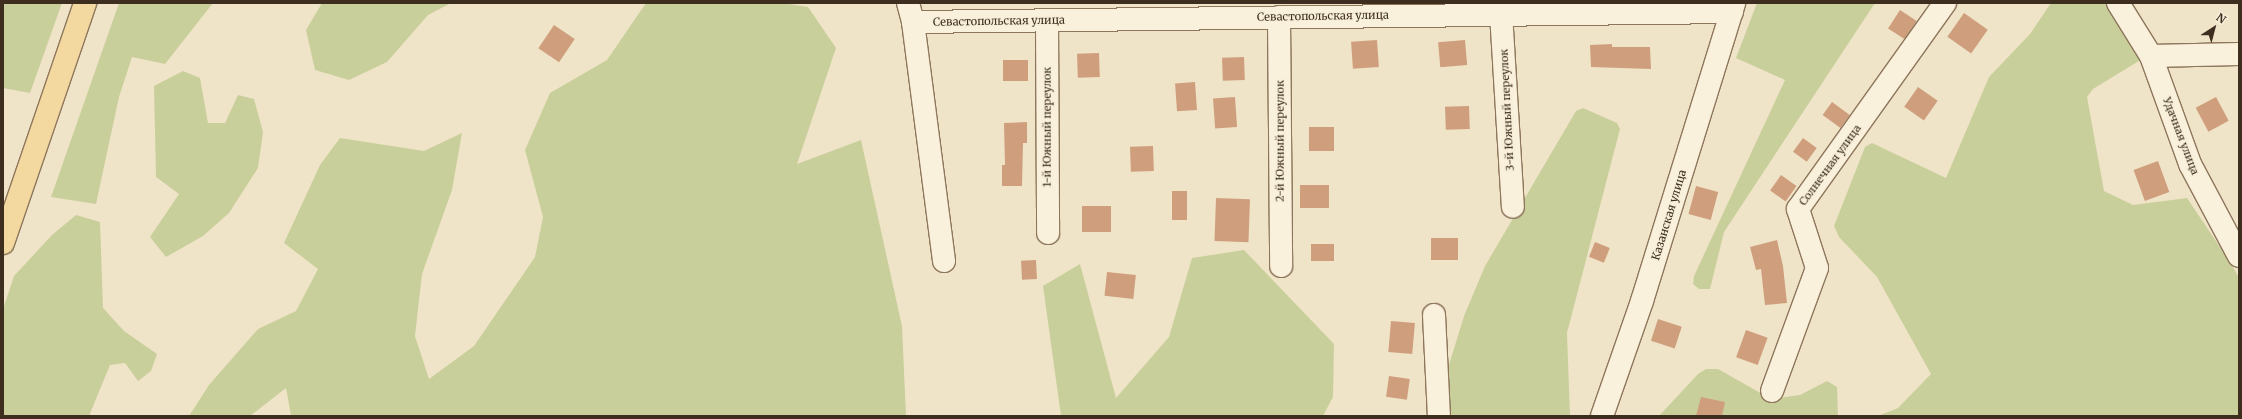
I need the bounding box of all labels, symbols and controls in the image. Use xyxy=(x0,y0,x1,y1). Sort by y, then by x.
street label: Севастопольская улица xyxy=(1257,8,1389,24)
north arrow xyxy=(2194,8,2234,48)
text: N xyxy=(2213,10,2229,27)
street label: Севастопольская улица xyxy=(933,13,1065,29)
street label: 3-й Южный переулок xyxy=(1497,49,1517,171)
street label: 1-й Южный переулок xyxy=(1040,67,1054,187)
street label: 2-й Южный переулок xyxy=(1273,80,1287,202)
street label: Удачная улица xyxy=(2160,95,2202,177)
street label: Солнечная улица xyxy=(1796,122,1864,208)
street label: Казанская улица xyxy=(1649,168,1689,262)

